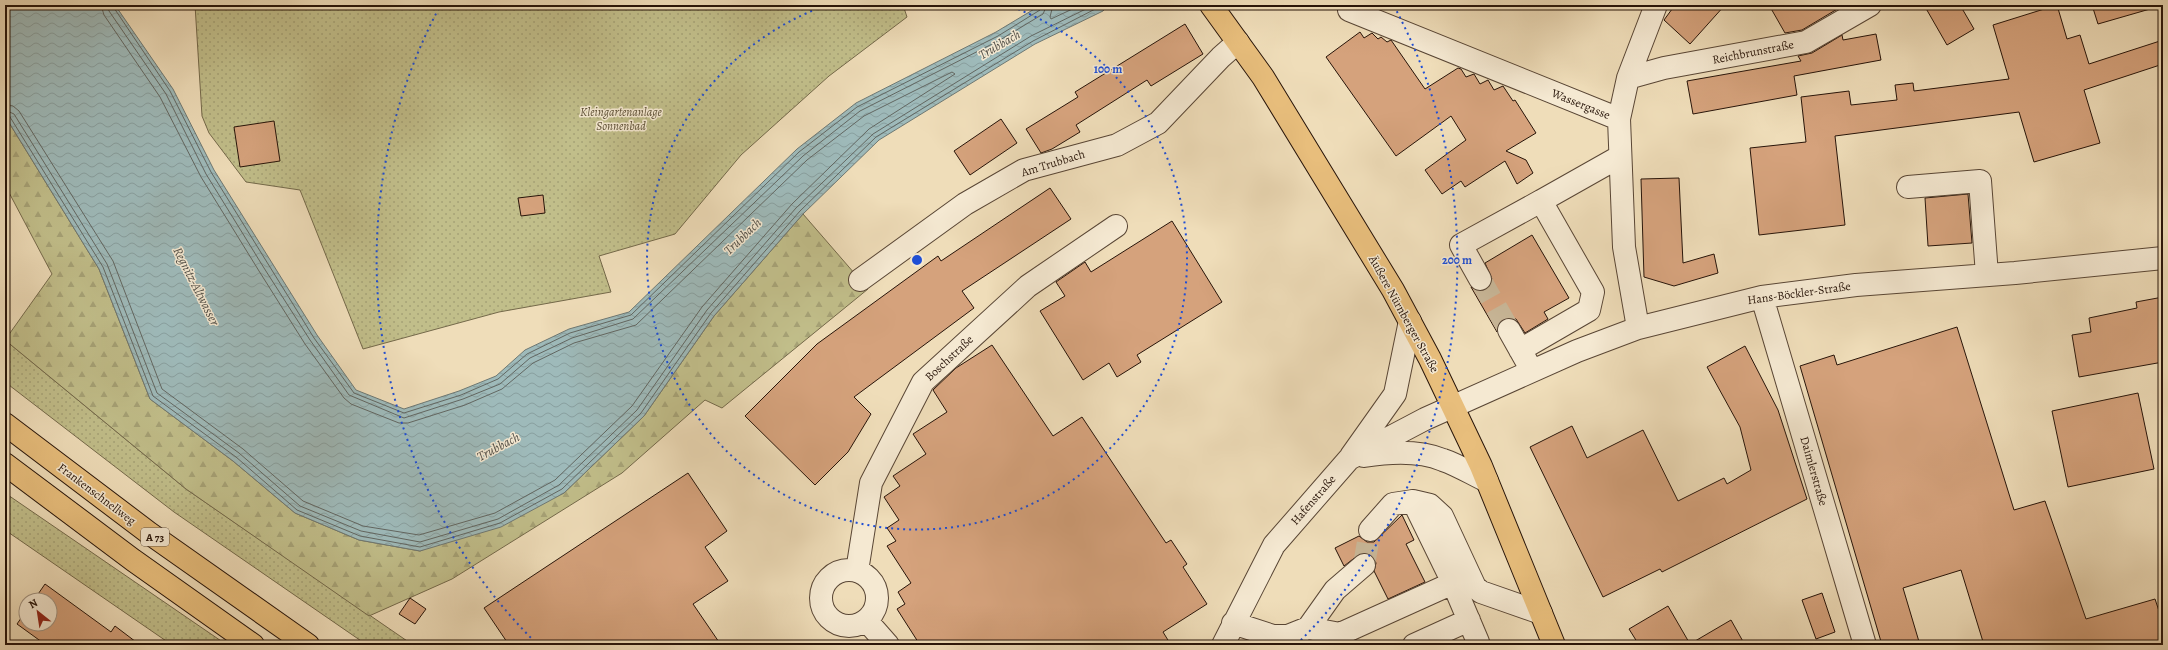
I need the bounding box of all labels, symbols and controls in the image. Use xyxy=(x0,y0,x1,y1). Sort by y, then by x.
water label: Trubbach xyxy=(975,26,1023,63)
street label: Reichbrunstraße xyxy=(1711,36,1795,68)
text: 100 m xyxy=(1094,61,1122,77)
street label: Wassergasse xyxy=(1548,85,1613,123)
park label: Kleingartenanlage Sonnenbad xyxy=(580,104,663,134)
street label: Am Trubbach xyxy=(1018,146,1087,181)
water label: Trubbach xyxy=(720,214,765,258)
water label: Regnitz-Altwasser xyxy=(170,244,224,329)
street label: Äußere Nürnberger Straße xyxy=(1365,252,1443,375)
text: 200 m xyxy=(1442,252,1472,268)
centre of rings xyxy=(910,253,924,267)
street label: Hans-Böckler-Straße xyxy=(1746,278,1852,308)
street label: Boschstraße xyxy=(921,331,977,385)
water label: Trubbach xyxy=(474,428,522,465)
street label: Daimlerstraße xyxy=(1796,434,1832,508)
street label: Frankenschnellweg xyxy=(55,459,139,529)
street label: Hafenstraße xyxy=(1287,472,1339,528)
road number: A 73 xyxy=(141,528,169,546)
north arrow xyxy=(18,592,58,632)
text: N xyxy=(26,595,40,612)

